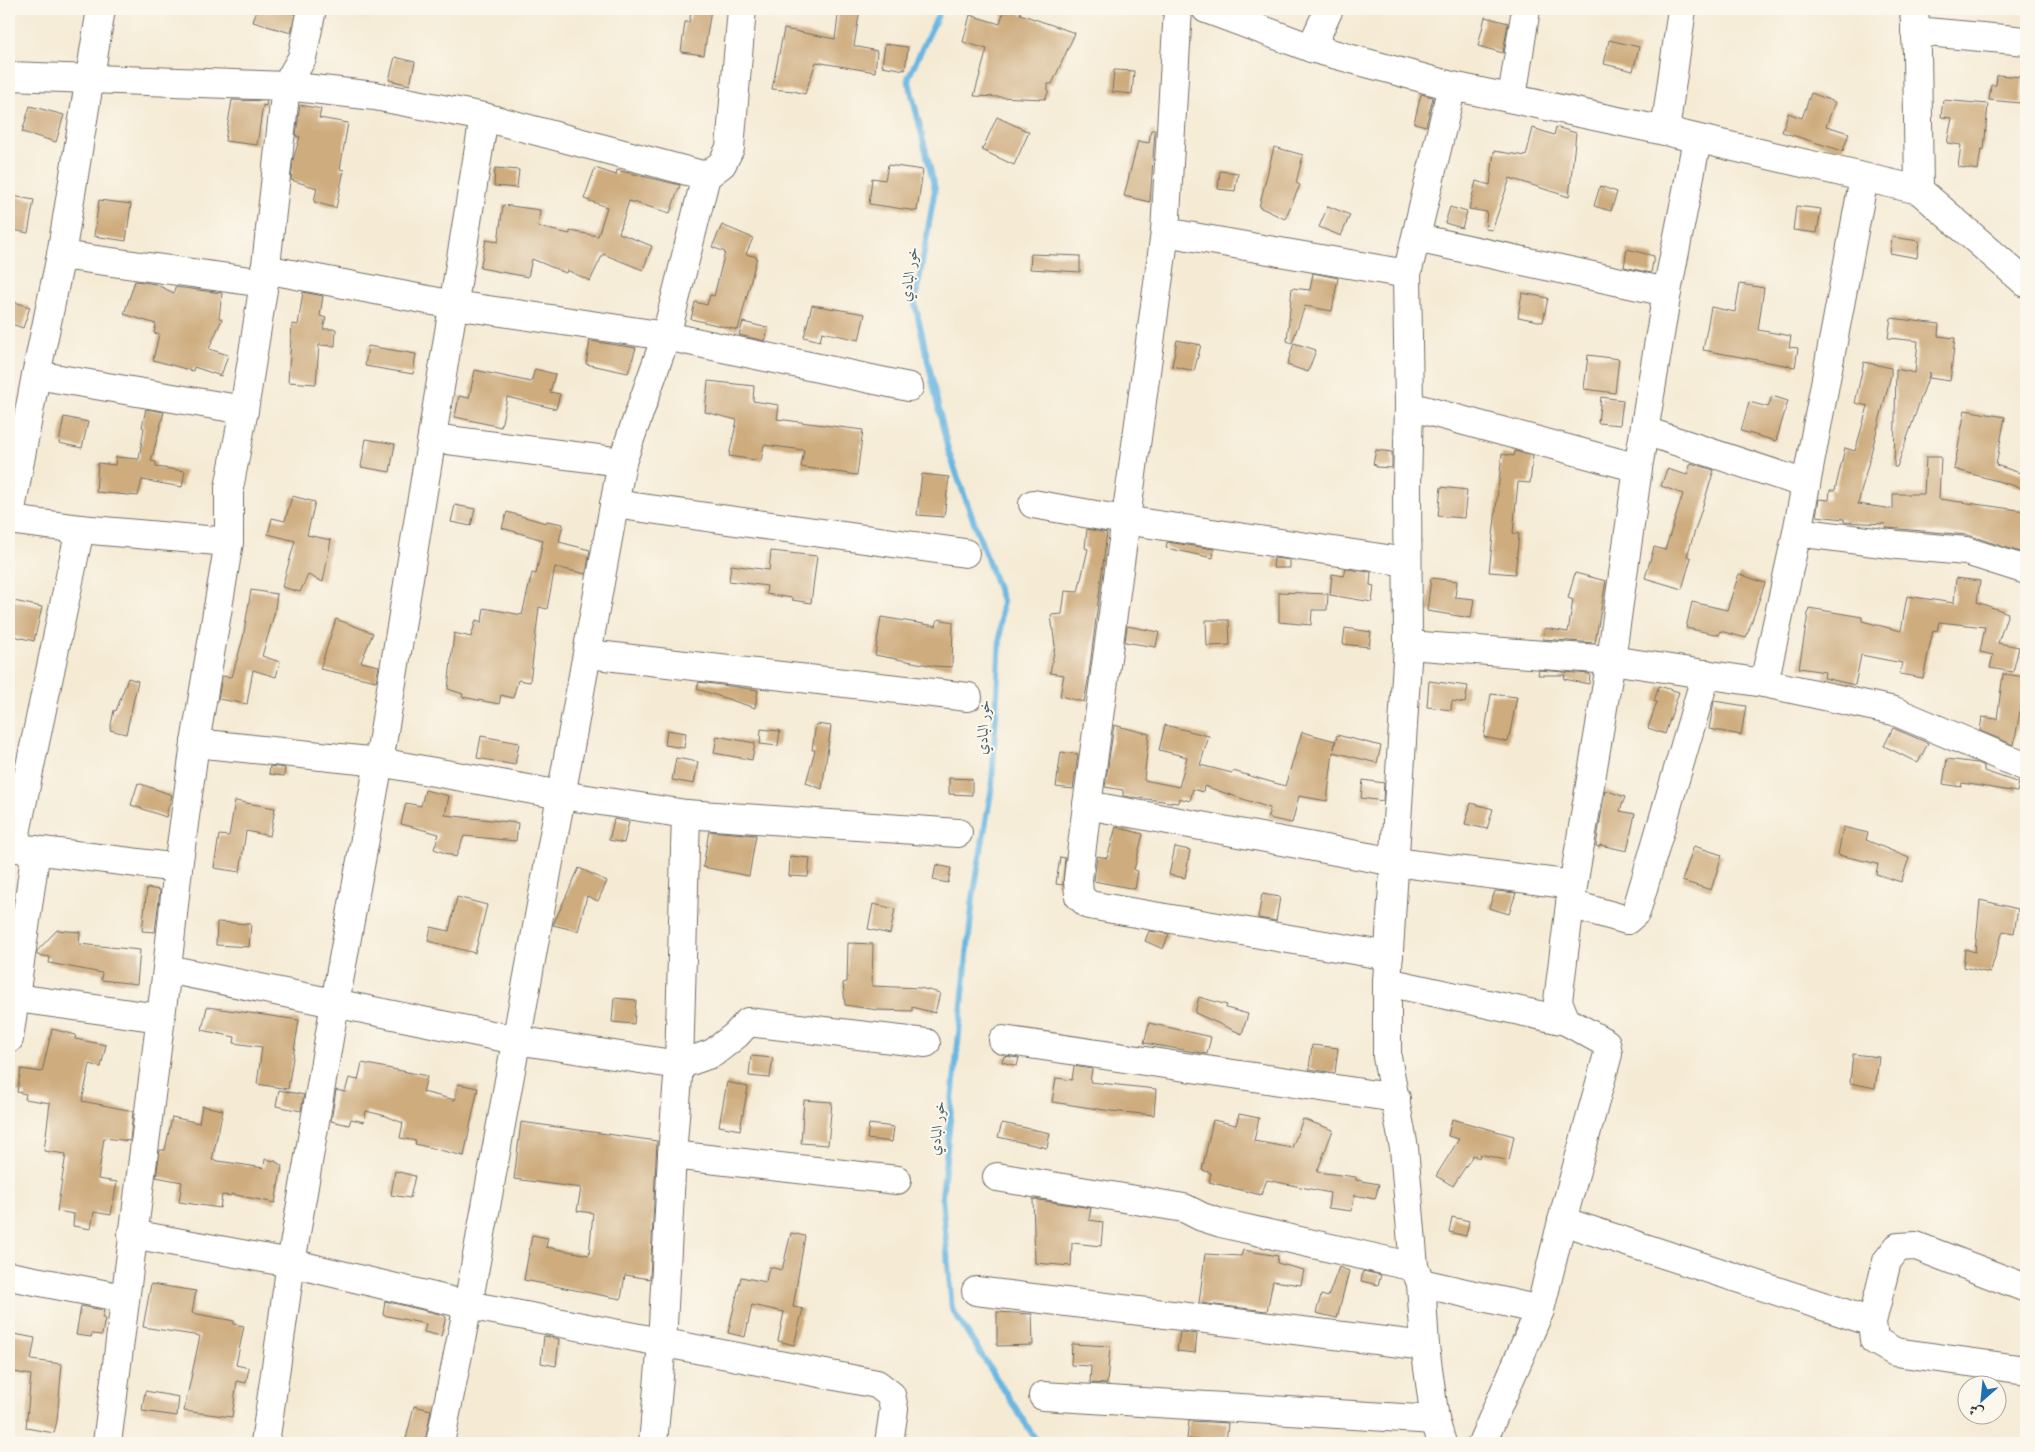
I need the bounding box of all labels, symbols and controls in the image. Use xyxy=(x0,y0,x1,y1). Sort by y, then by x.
water label: خور البادي xyxy=(896,245,925,303)
water label: خور البادي xyxy=(973,699,996,755)
water label: خور البادي xyxy=(925,1099,952,1157)
north arrow xyxy=(1958,1374,2008,1424)
text: ش xyxy=(1966,1400,1986,1422)

